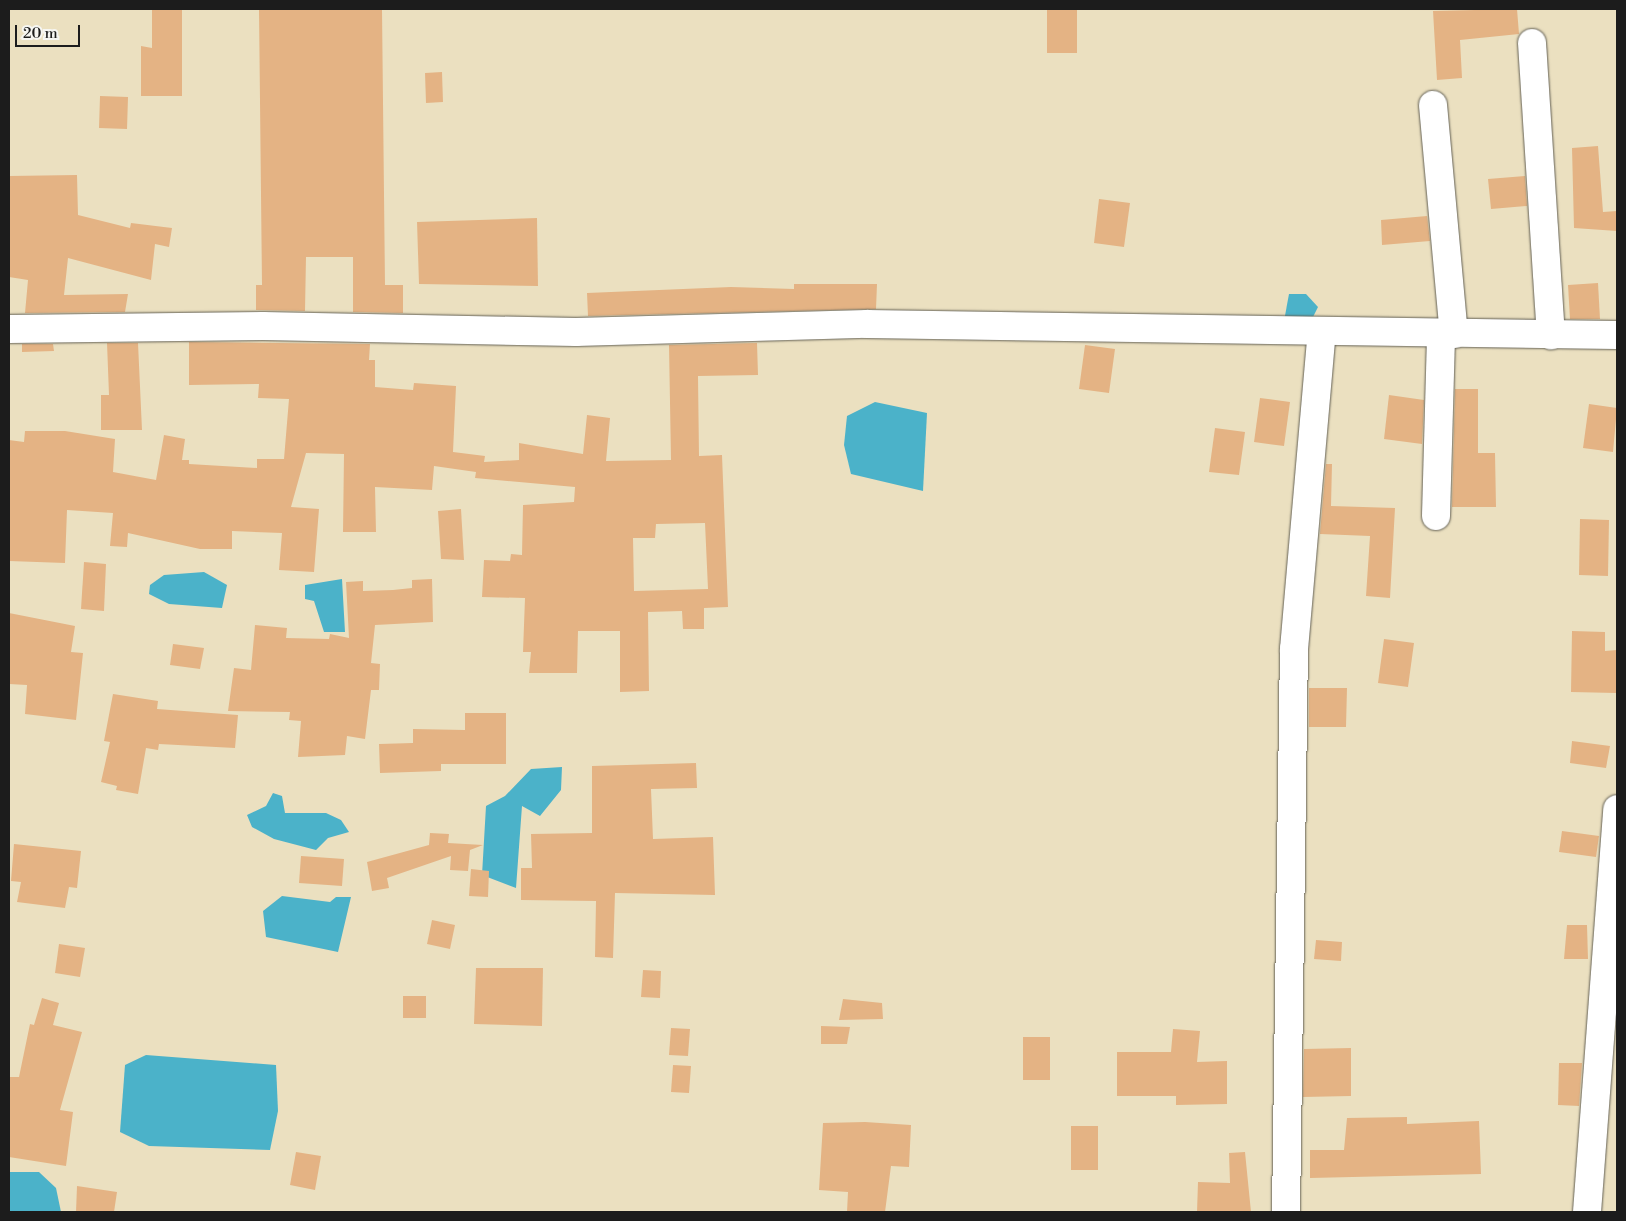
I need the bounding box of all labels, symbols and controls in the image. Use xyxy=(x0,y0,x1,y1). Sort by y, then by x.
scale bar xyxy=(18,15,82,47)
text: 20 m xyxy=(23,24,58,43)

